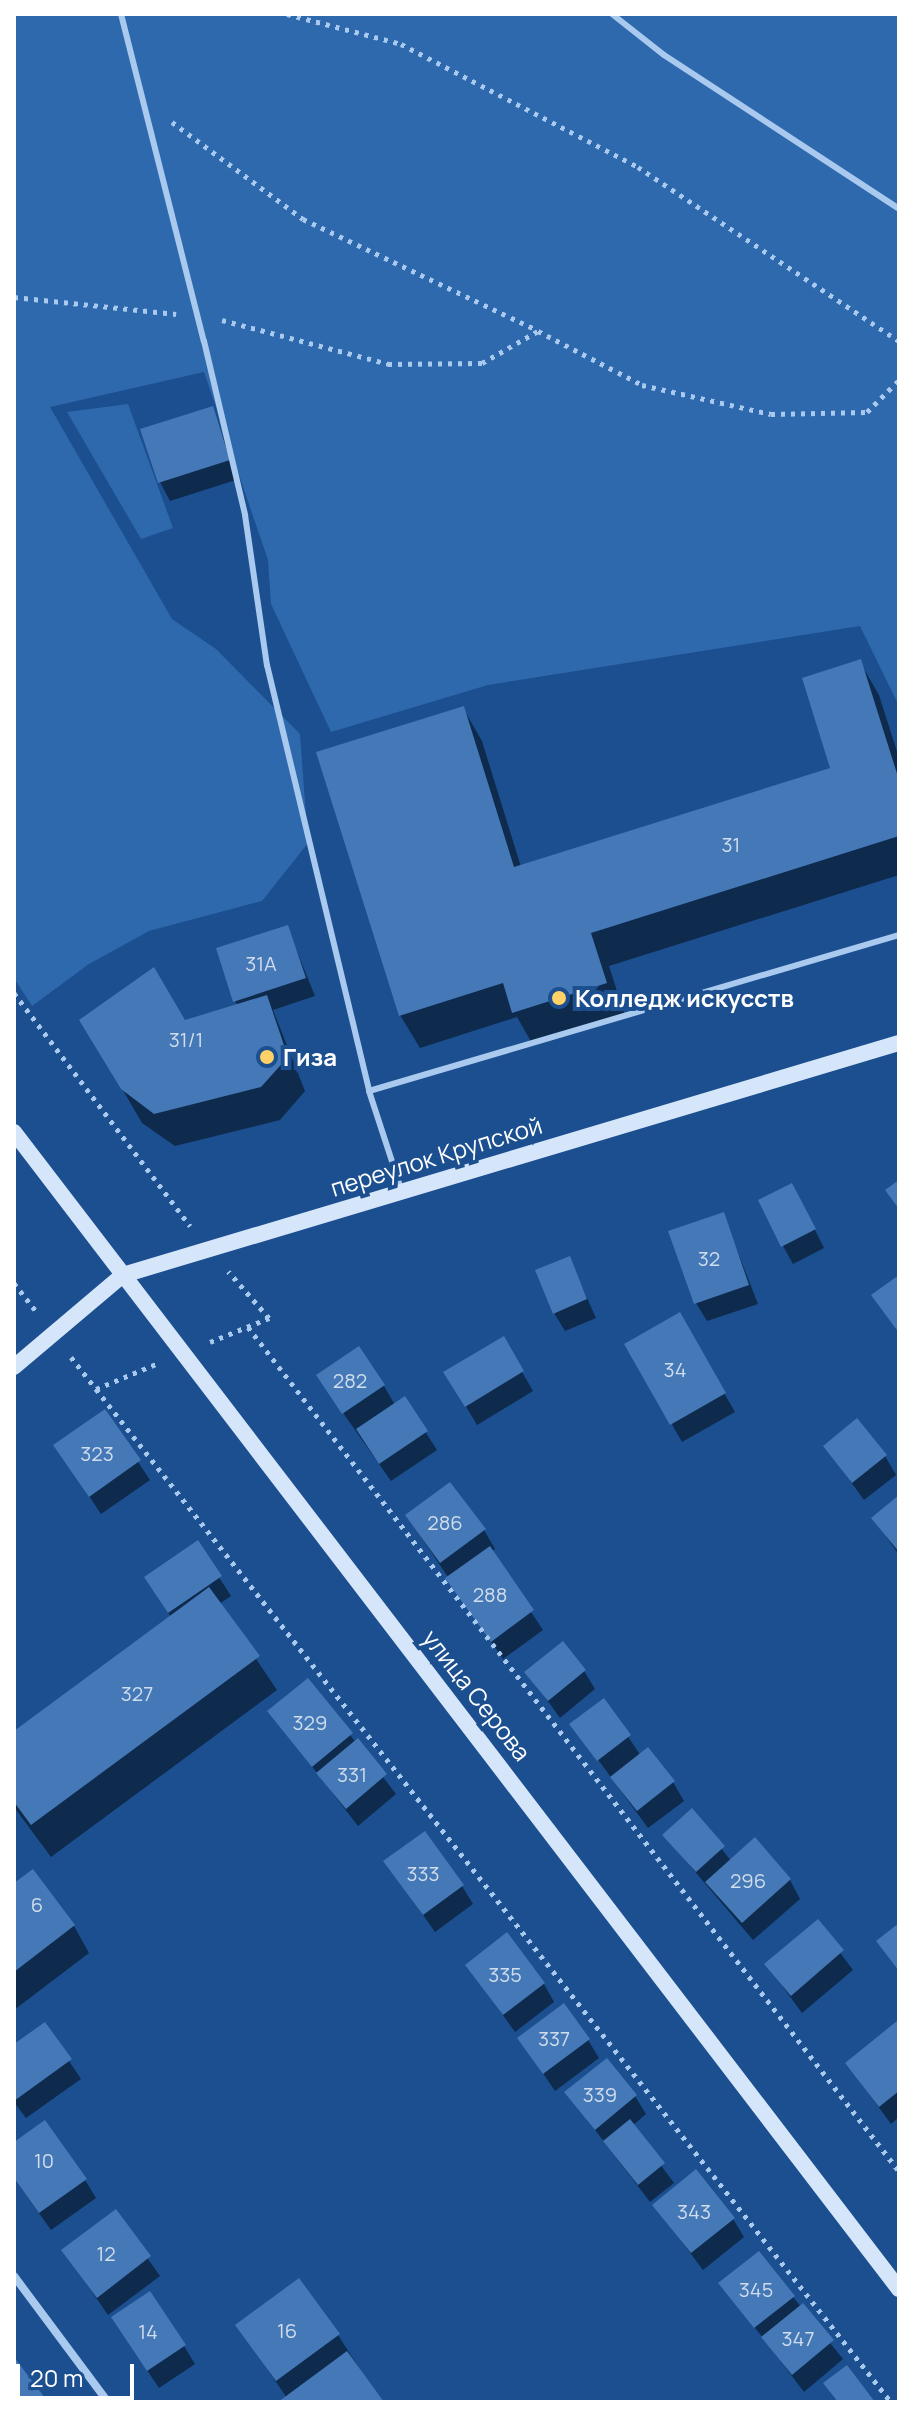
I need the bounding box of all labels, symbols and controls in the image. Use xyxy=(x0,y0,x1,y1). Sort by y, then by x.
house number: 31 xyxy=(722,832,740,856)
house number: 31А xyxy=(245,951,277,975)
place label: Колледж искусств xyxy=(575,984,794,1012)
marker: Колледж искусств xyxy=(550,989,568,1007)
house number: 31/1 xyxy=(169,1027,203,1051)
place label: Гиза xyxy=(283,1043,337,1071)
marker: Гиза xyxy=(258,1048,276,1066)
street label: переулок Крупской xyxy=(327,1110,545,1202)
house number: 32 xyxy=(698,1246,720,1270)
house number: 34 xyxy=(664,1357,686,1381)
house number: 282 xyxy=(333,1368,367,1392)
house number: 323 xyxy=(80,1441,114,1465)
house number: 286 xyxy=(427,1510,463,1534)
house number: 288 xyxy=(473,1582,507,1606)
street label: улица Серова xyxy=(417,1624,537,1766)
house number: 327 xyxy=(121,1681,153,1705)
house number: 329 xyxy=(293,1710,327,1734)
house number: 331 xyxy=(337,1762,367,1786)
house number: 333 xyxy=(406,1861,440,1885)
house number: 296 xyxy=(730,1868,766,1892)
house number: 6 xyxy=(31,1892,43,1916)
house number: 335 xyxy=(488,1962,522,1986)
house number: 337 xyxy=(538,2026,570,2050)
house number: 339 xyxy=(583,2082,617,2106)
house number: 10 xyxy=(34,2148,54,2172)
house number: 343 xyxy=(677,2199,711,2223)
house number: 12 xyxy=(96,2241,116,2265)
house number: 345 xyxy=(739,2277,773,2301)
house number: 16 xyxy=(277,2318,297,2342)
house number: 14 xyxy=(138,2319,158,2343)
house number: 347 xyxy=(782,2326,814,2350)
scale bar xyxy=(20,2348,138,2398)
text: 20 m xyxy=(30,2361,83,2394)

